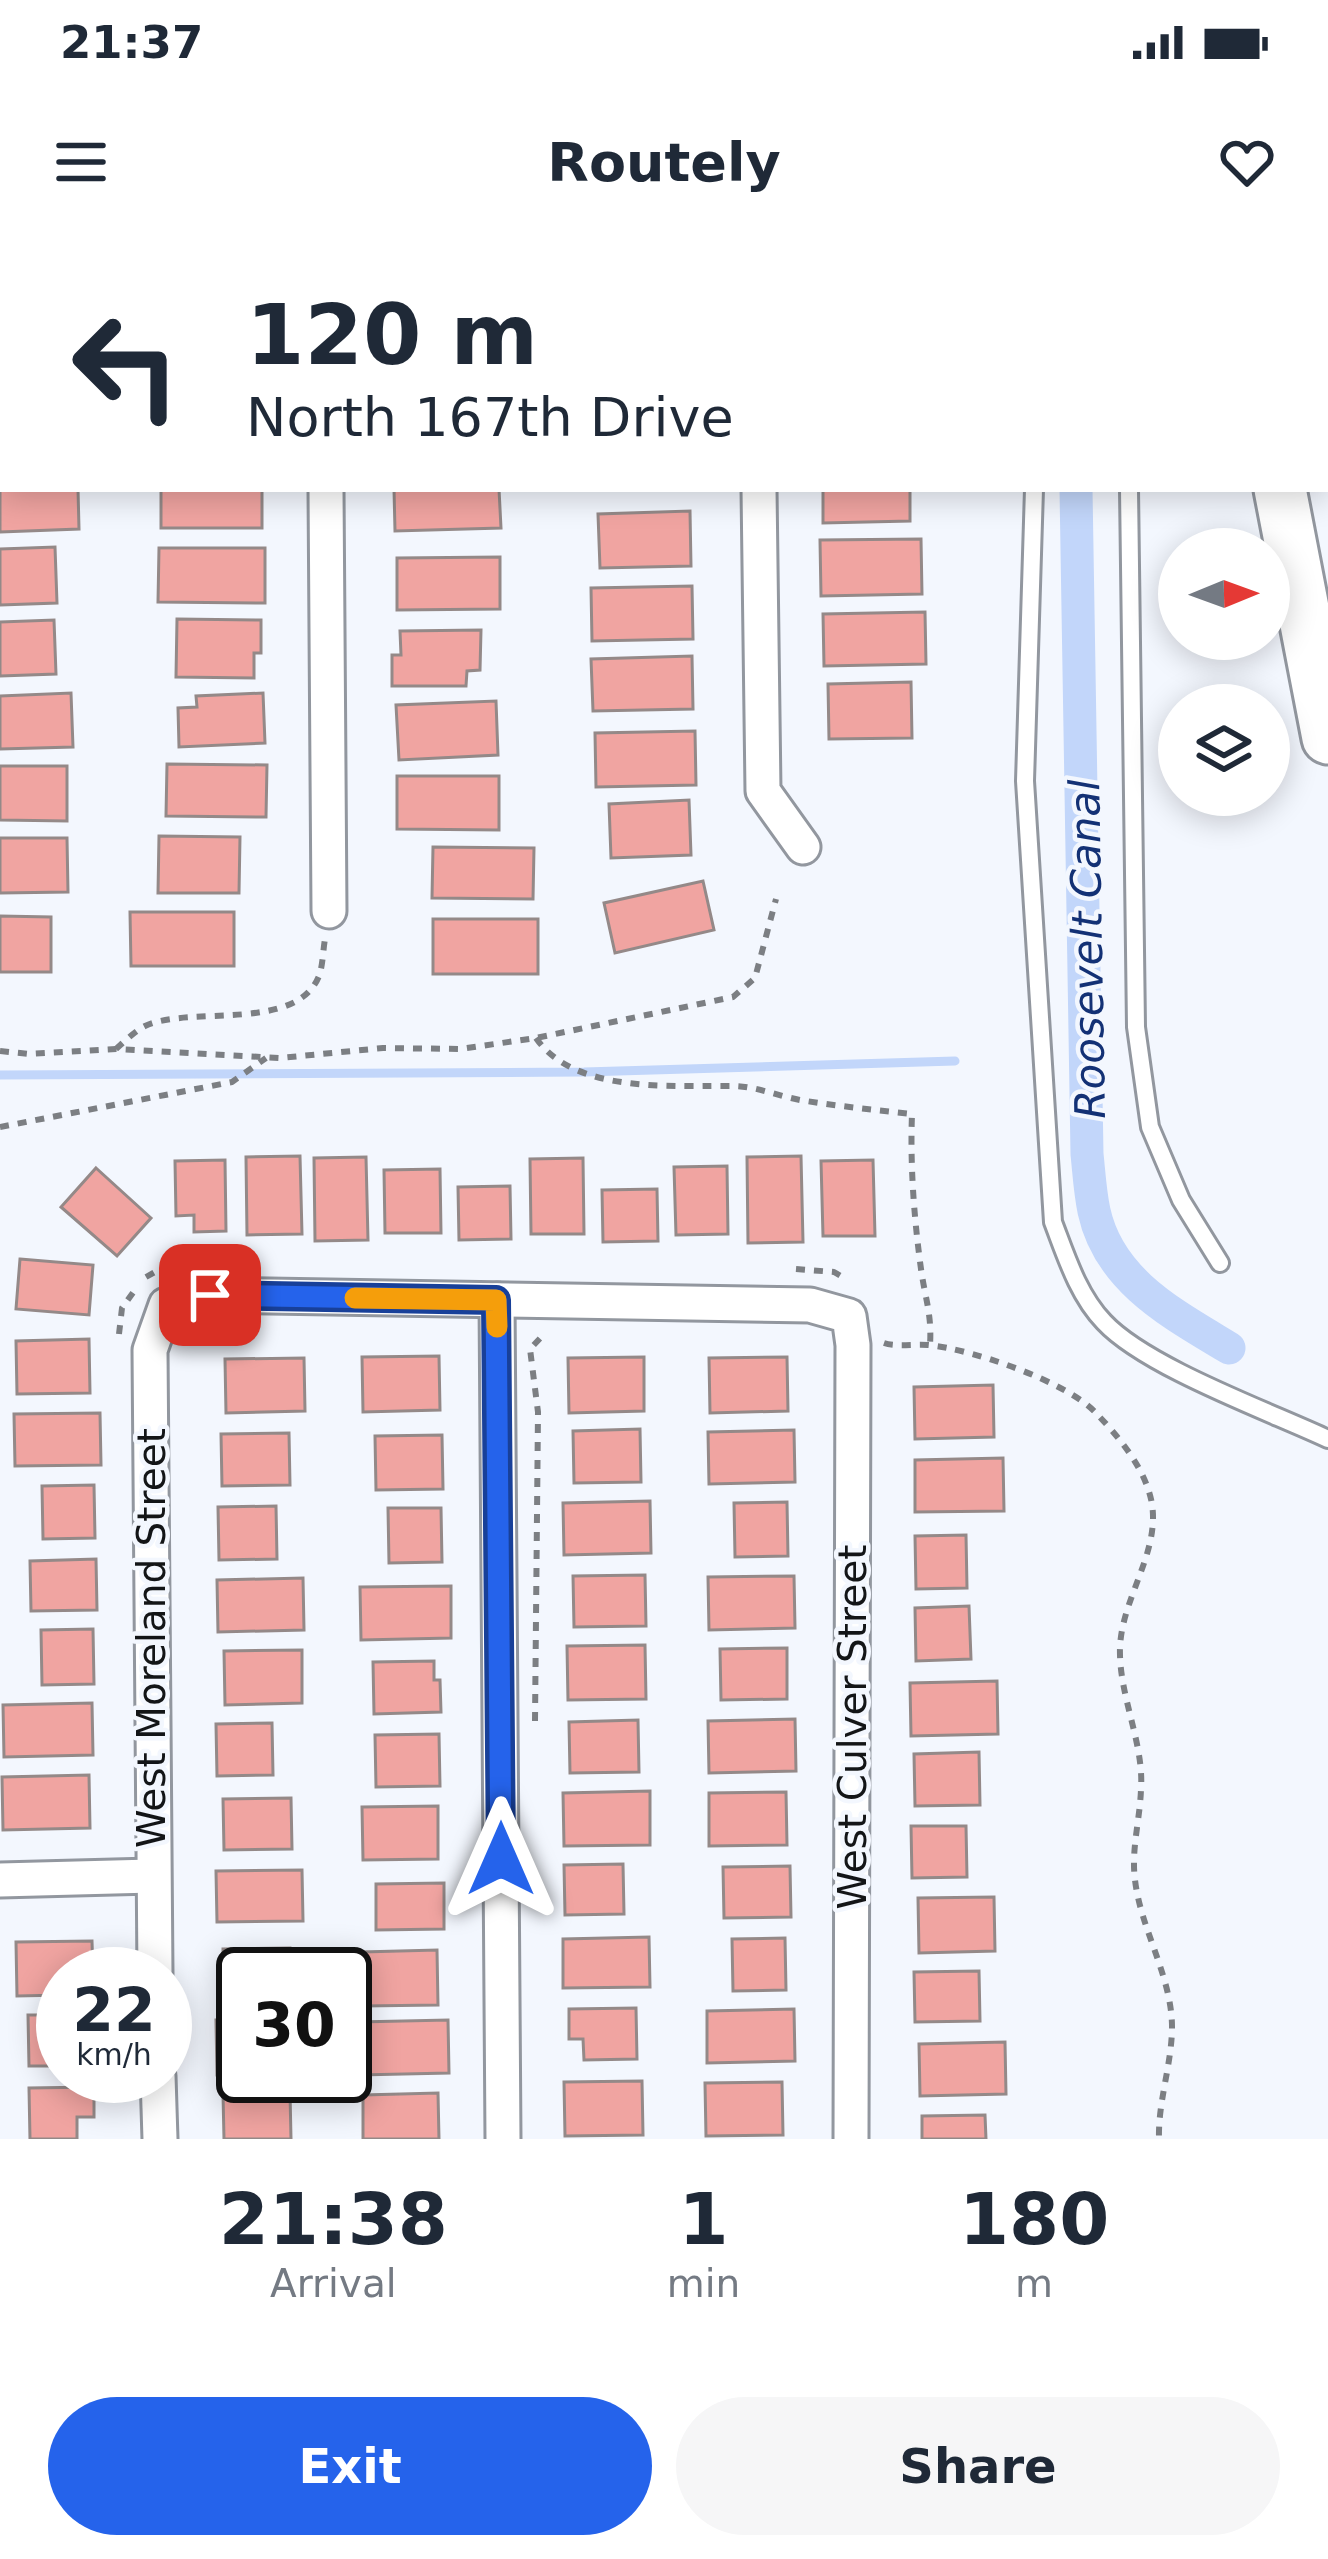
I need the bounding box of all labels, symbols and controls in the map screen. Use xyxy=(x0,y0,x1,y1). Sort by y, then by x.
text: 21:37 xyxy=(60,16,203,69)
icon: menu xyxy=(48,129,114,195)
icon: heart xyxy=(1214,129,1280,195)
text: Routely xyxy=(547,131,781,194)
text: 120 m xyxy=(246,286,538,384)
icon: left xyxy=(48,288,204,444)
text: North 167th Drive xyxy=(246,386,734,449)
north arrow xyxy=(1158,528,1290,660)
map controls xyxy=(1158,528,1290,816)
button: layers xyxy=(1158,684,1290,816)
water label: Roosevelt Canal xyxy=(1060,778,1115,1119)
pin xyxy=(159,1244,261,1346)
icon: arrive xyxy=(177,1262,243,1328)
street label: West Moreland Street xyxy=(129,1428,174,1848)
street label: West Culver Street xyxy=(830,1544,875,1910)
position arrow xyxy=(438,1796,564,1922)
speed limit sign: 30 xyxy=(216,1947,372,2103)
text: 22 xyxy=(72,1975,156,2045)
text: km/h xyxy=(76,2037,152,2072)
text: 21:38 xyxy=(219,2177,448,2261)
text: 1 xyxy=(678,2177,728,2261)
text: 180 xyxy=(959,2177,1109,2261)
text: Arrival xyxy=(270,2261,397,2306)
text: min xyxy=(667,2261,740,2306)
text: m xyxy=(1015,2261,1053,2306)
button: Exit xyxy=(48,2397,652,2535)
button: Share xyxy=(676,2397,1280,2535)

